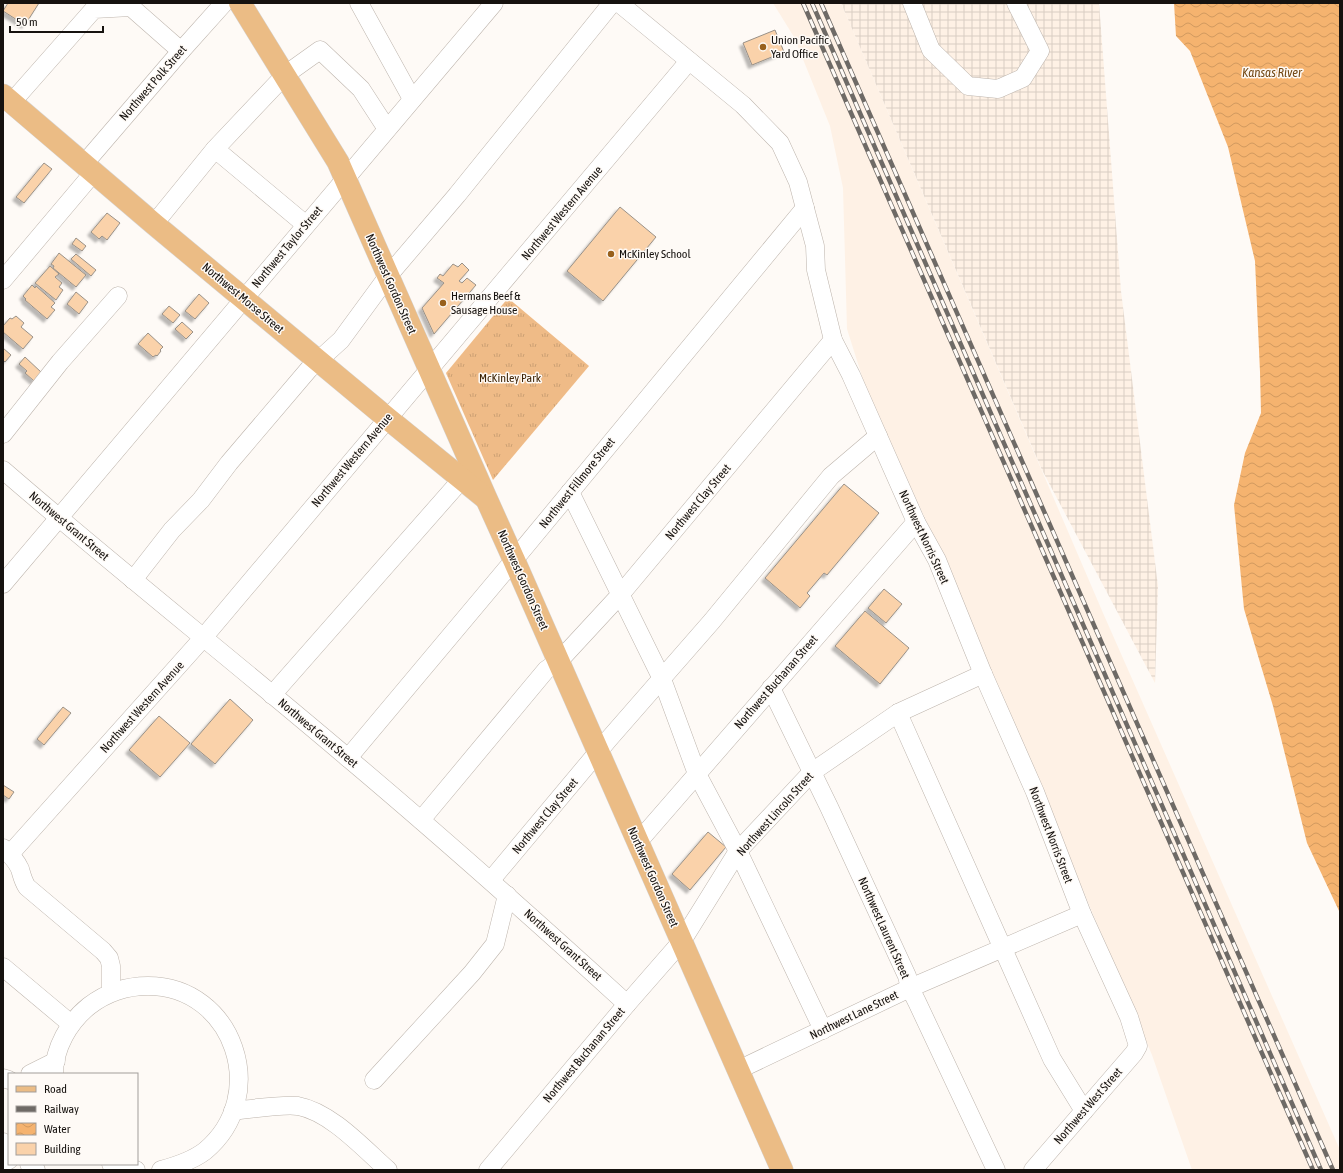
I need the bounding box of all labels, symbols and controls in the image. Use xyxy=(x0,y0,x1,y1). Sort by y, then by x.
scale bar xyxy=(10,8,103,34)
text: 50 m xyxy=(16,15,38,29)
place label: Union Pacific Yard Office xyxy=(771,33,829,61)
street label: Northwest Polk Street xyxy=(117,42,190,123)
marker: Union Pacific Yard Office xyxy=(758,42,768,52)
water label: Kansas River xyxy=(1242,65,1303,80)
street label: Northwest Western Avenue xyxy=(519,163,605,263)
street label: Northwest Taylor Street xyxy=(249,203,326,291)
street label: Northwest Gordon Street xyxy=(363,232,420,337)
place label: McKinley School xyxy=(619,247,691,261)
marker: McKinley School xyxy=(606,249,616,259)
street label: Northwest Morse Street xyxy=(199,260,287,337)
place label: Hermans Beef & Sausage House xyxy=(451,289,521,317)
marker: Hermans Beef & Sausage House xyxy=(438,298,448,308)
park label: McKinley Park xyxy=(479,371,542,385)
street label: Northwest Western Avenue xyxy=(309,410,395,510)
street label: Northwest Fillmore Street xyxy=(536,434,618,531)
street label: Northwest Clay Street xyxy=(662,461,734,543)
street label: Northwest Norris Street xyxy=(896,488,952,587)
street label: Northwest Grant Street xyxy=(26,489,112,564)
street label: Northwest Gordon Street xyxy=(495,528,552,633)
street label: Northwest Buchanan Street xyxy=(731,632,821,732)
street label: Northwest Western Avenue xyxy=(97,658,187,756)
street label: Northwest Grant Street xyxy=(275,696,361,771)
street label: Northwest Lincoln Street xyxy=(734,769,817,859)
street label: Northwest Clay Street xyxy=(509,775,581,857)
street label: Northwest Norris Street xyxy=(1026,785,1076,886)
street label: Northwest Gordon Street xyxy=(625,825,682,930)
street label: Northwest Laurent Street xyxy=(855,875,913,981)
street label: Northwest Grant Street xyxy=(521,906,605,984)
street label: Northwest Lane Street xyxy=(807,987,901,1042)
street label: Northwest Buchanan Street xyxy=(540,1004,628,1105)
street label: Northwest West Street xyxy=(1051,1065,1125,1147)
legend xyxy=(8,1073,138,1165)
text: Road xyxy=(44,1082,67,1096)
text: Railway xyxy=(44,1102,79,1116)
text: Water xyxy=(44,1122,71,1136)
text: Building xyxy=(44,1142,82,1156)

